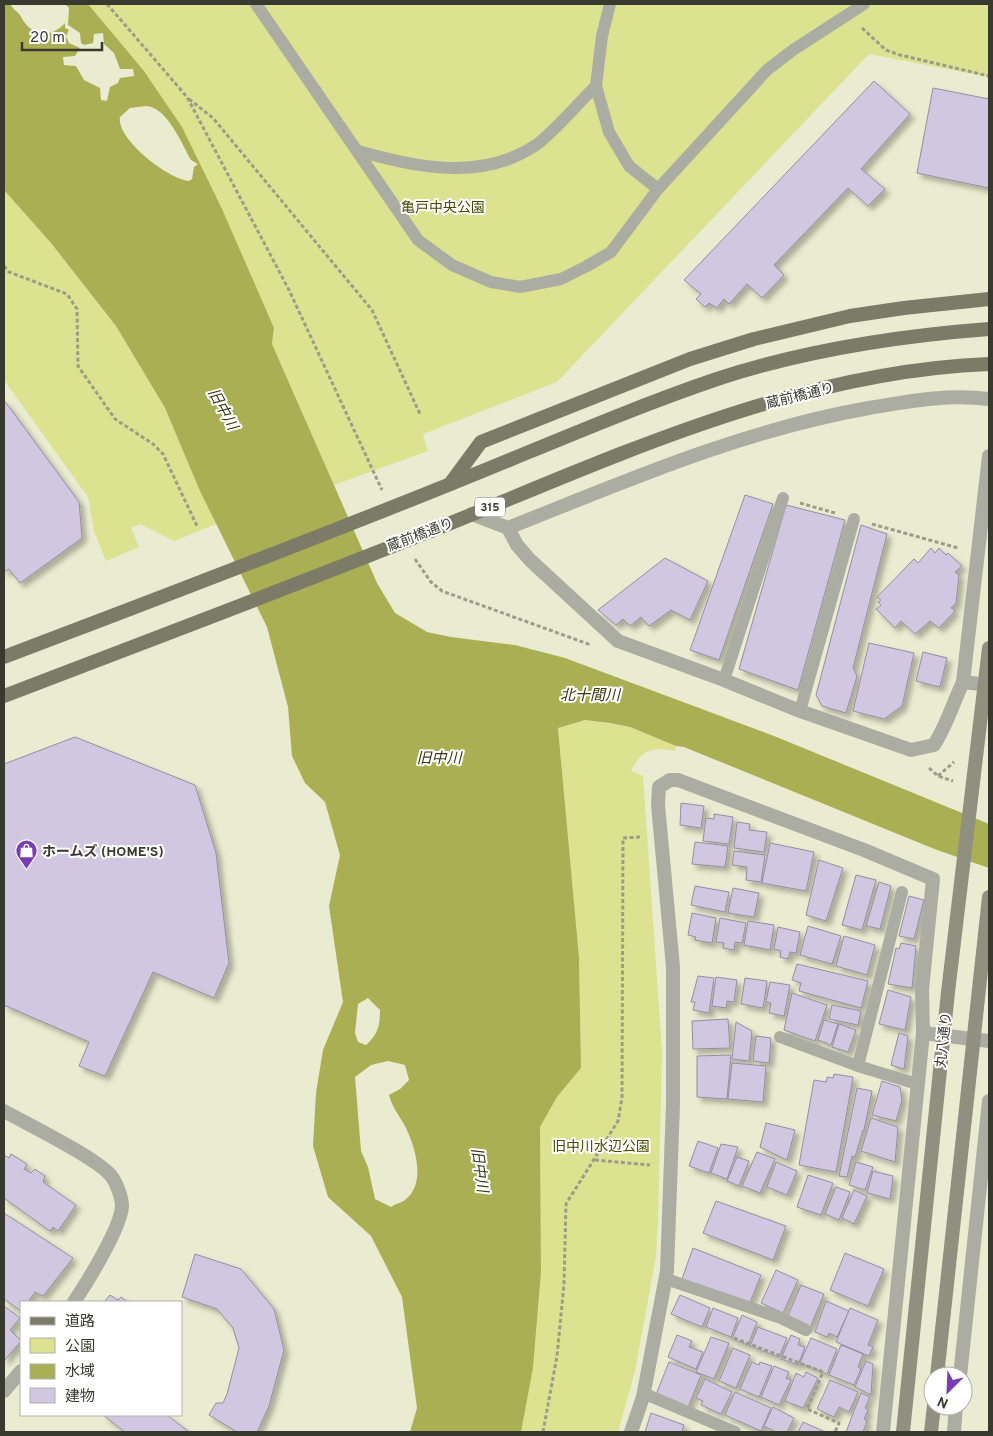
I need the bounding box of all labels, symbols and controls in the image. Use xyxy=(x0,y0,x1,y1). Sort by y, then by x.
scale bar xyxy=(22,20,102,52)
text: 20 m xyxy=(30,29,65,48)
park label: 亀戸中央公園 xyxy=(401,200,485,217)
street label: 蔵前橋通り xyxy=(764,379,836,413)
water label: 旧中川 xyxy=(202,385,242,436)
road number: 315 xyxy=(475,498,505,516)
street label: 蔵前橋通り xyxy=(384,514,456,556)
water label: 北十間川 xyxy=(560,687,622,706)
water label: 旧中川 xyxy=(416,750,463,769)
shop icon: ホームズ (HOME'S) xyxy=(14,839,38,870)
place label: ホームズ (HOME'S) xyxy=(42,843,164,861)
street label: 丸八通り xyxy=(933,1011,956,1069)
park label: 旧中川水辺公園 xyxy=(552,1139,650,1156)
water label: 旧中川 xyxy=(466,1147,491,1196)
legend xyxy=(20,1301,182,1416)
text: 道路 xyxy=(65,1313,95,1332)
text: 公園 xyxy=(65,1338,95,1357)
text: 水域 xyxy=(65,1363,95,1382)
north arrow xyxy=(923,1366,973,1416)
text: 建物 xyxy=(65,1388,95,1407)
text: N xyxy=(935,1392,951,1411)

